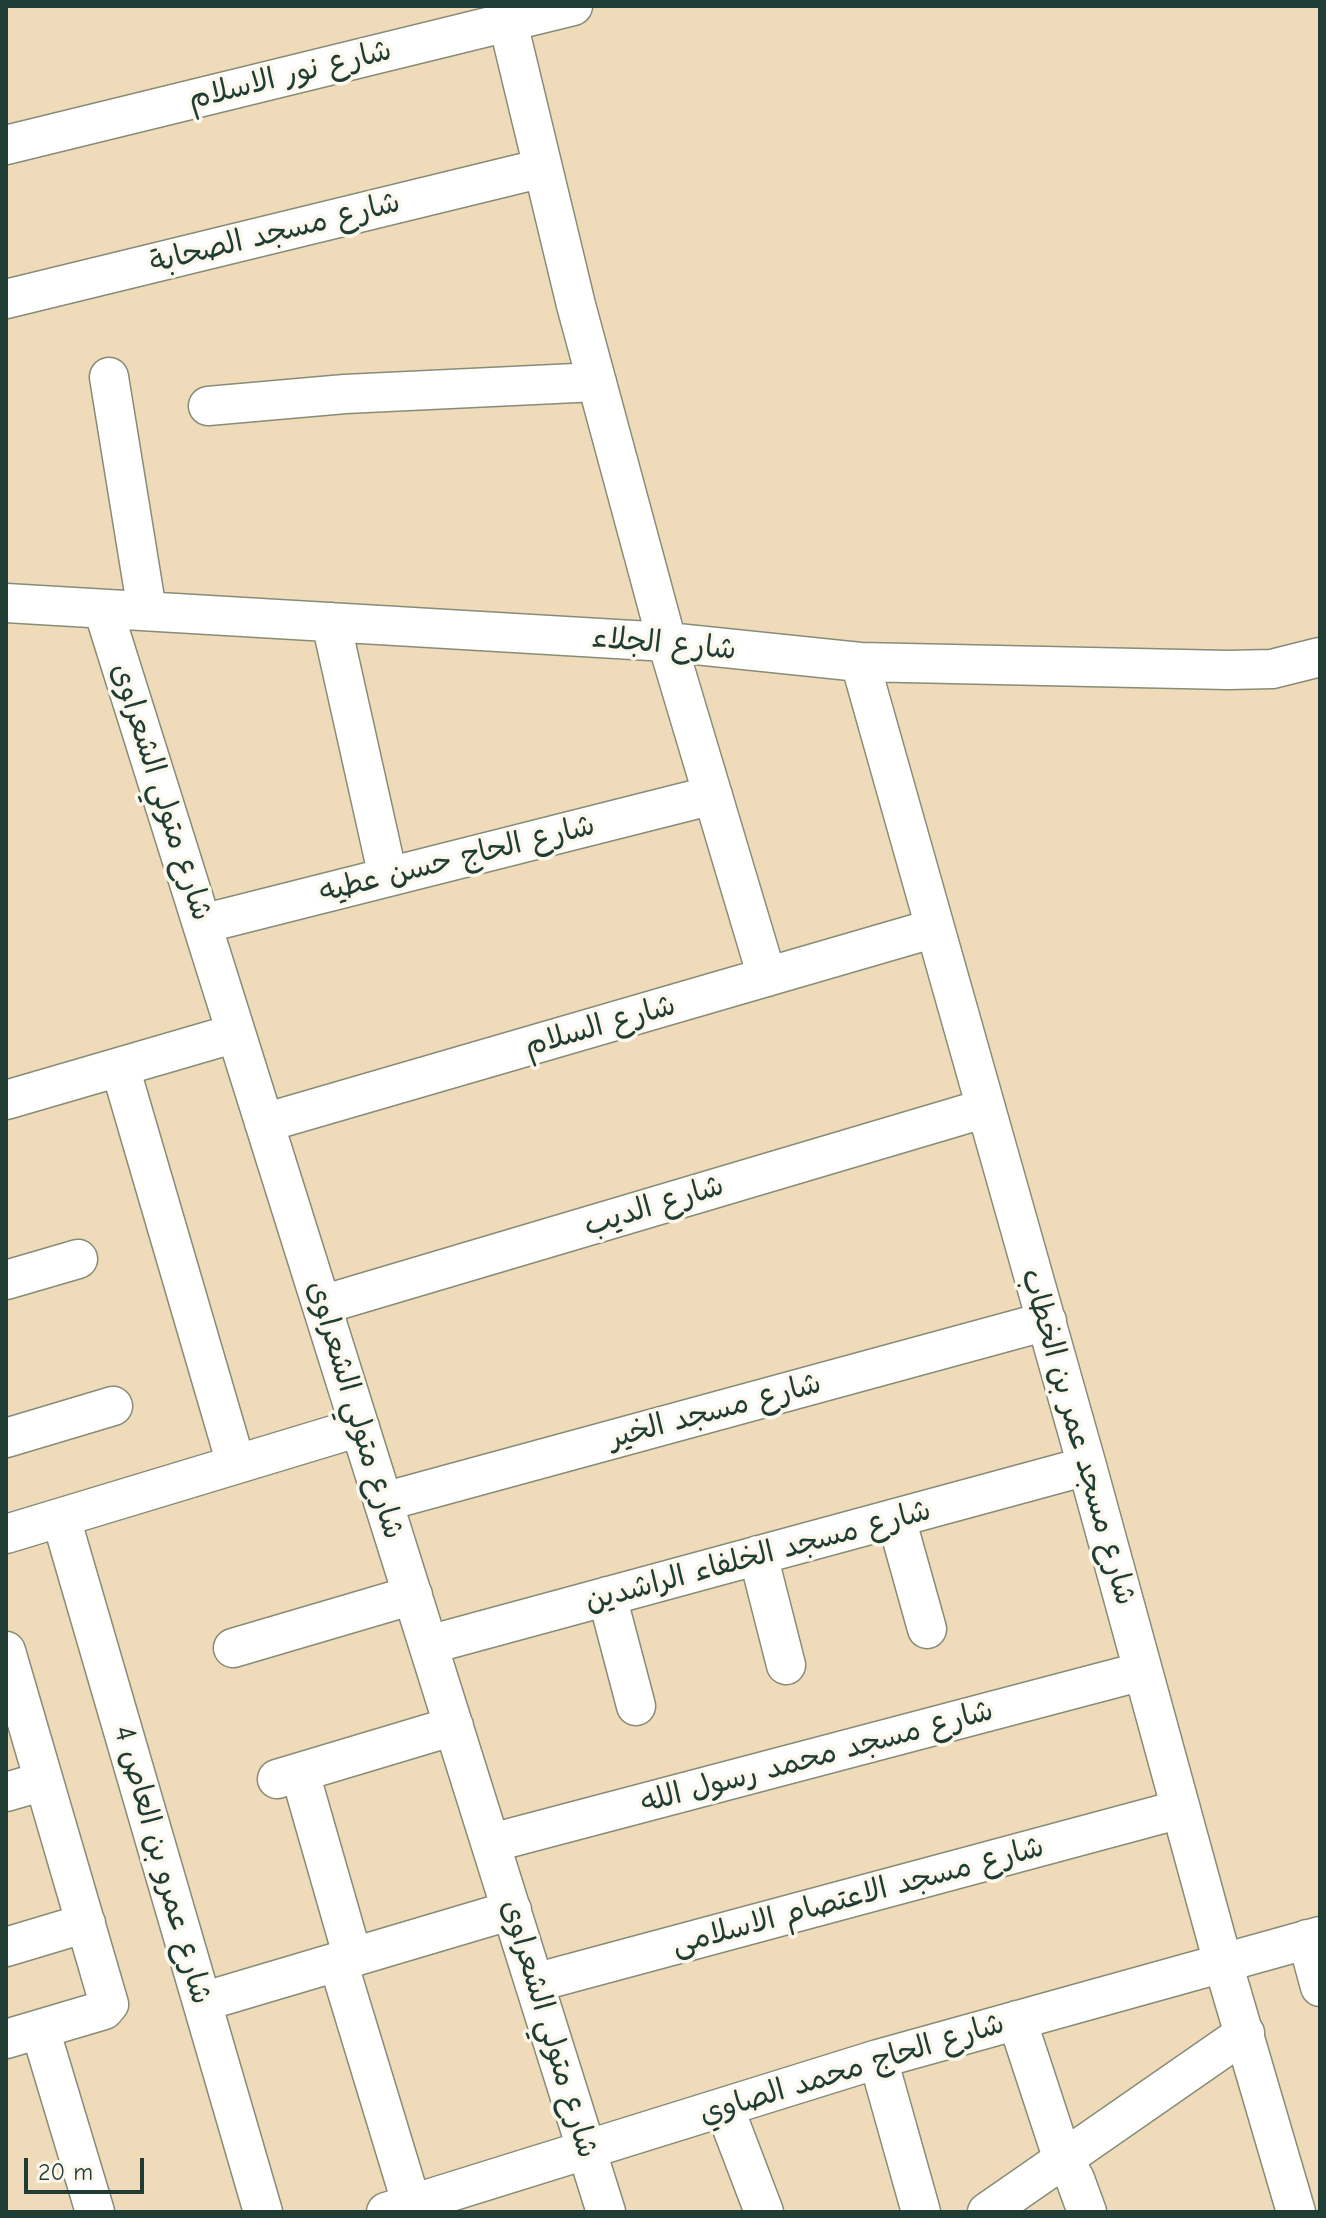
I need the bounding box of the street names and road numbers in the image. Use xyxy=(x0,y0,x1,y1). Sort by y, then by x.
street label: شارع نور الاسلام xyxy=(185,32,395,118)
street label: شارع مسجد الصحابة xyxy=(146,184,404,282)
street label: شارع الجلاء xyxy=(590,620,738,668)
street label: شارع متولي الشعراوى xyxy=(102,659,220,925)
street label: شارع الحاج حسن عطيه xyxy=(316,807,598,911)
street label: شارع السلام xyxy=(520,987,680,1065)
street label: شارع الديب xyxy=(580,1168,728,1244)
street label: شارع مسجد عمر بن الخطاب xyxy=(1013,1265,1143,1609)
street label: شارع متولي الشعراوى xyxy=(299,1276,411,1544)
street label: شارع مسجد الخير xyxy=(605,1365,825,1457)
street label: شارع مسجد الخلفاء الراشدين xyxy=(581,1492,935,1620)
street label: شارع مسجد محمد رسول الله xyxy=(637,1693,997,1821)
street label: شارع عمرو بن العاص 4 xyxy=(105,1722,219,2008)
street label: شارع مسجد الاعتصام الاسلامى xyxy=(668,1829,1048,1963)
street label: شارع متولي الشعراوى xyxy=(493,1895,605,2163)
street label: شارع الحاج محمد الصاوي xyxy=(695,2006,1009,2132)

